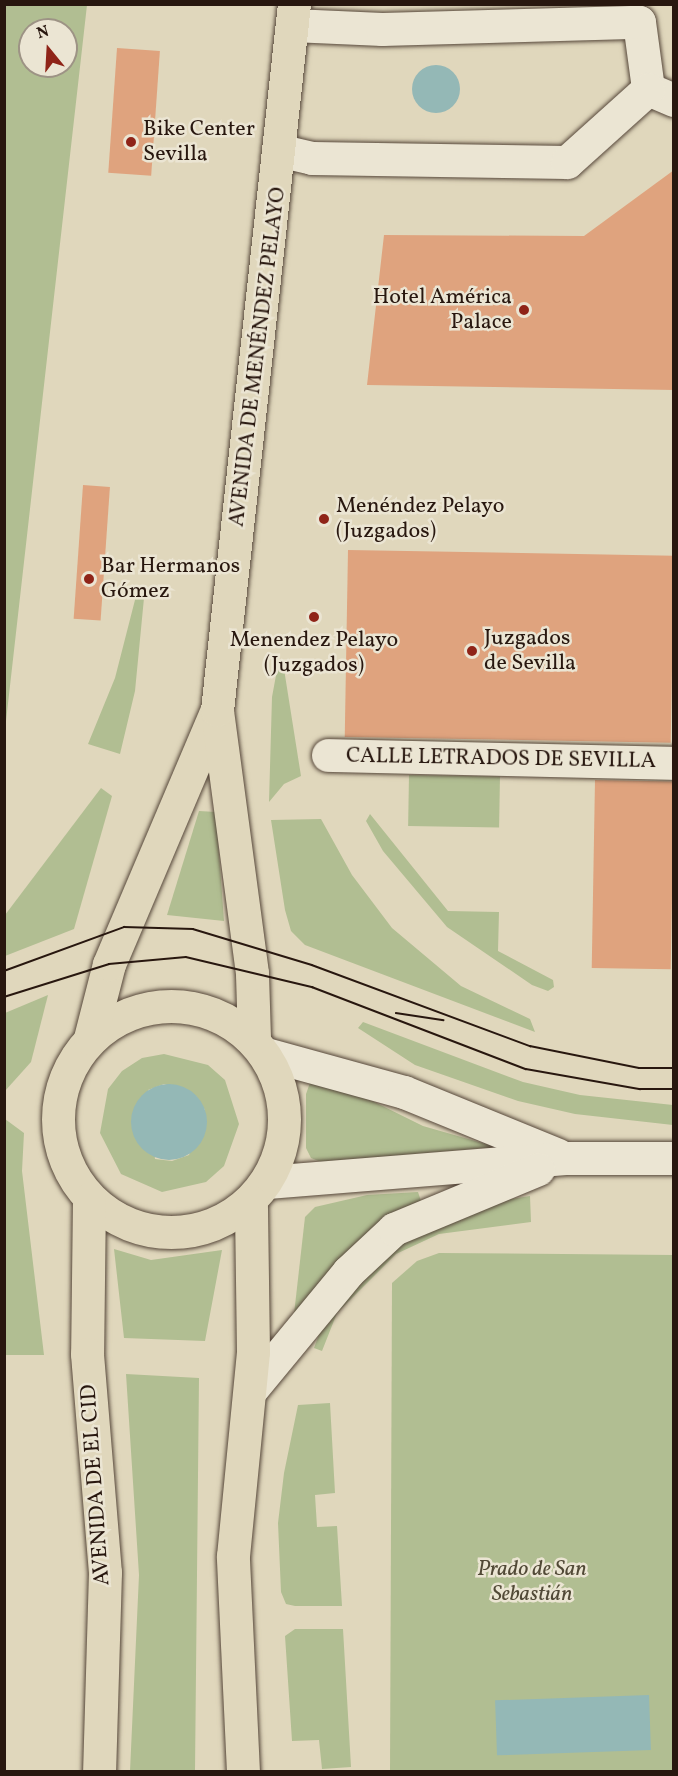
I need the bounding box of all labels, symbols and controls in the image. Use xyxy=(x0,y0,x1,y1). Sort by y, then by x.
north arrow xyxy=(18,18,78,78)
text: N xyxy=(34,21,52,45)
place label: Bike Center Sevilla xyxy=(143,116,255,168)
marker: Bike Center Sevilla xyxy=(124,135,138,149)
street label: AVENIDA DE MENÉNDEZ PELAYO xyxy=(224,186,292,528)
place label: Hotel América Palace xyxy=(373,284,512,336)
marker: Hotel América Palace xyxy=(517,303,531,317)
place label: Menéndez Pelayo (Juzgados) xyxy=(336,493,504,544)
marker: Menéndez Pelayo (Juzgados) xyxy=(317,512,331,526)
place label: Bar Hermanos Gómez xyxy=(101,553,240,604)
marker: Bar Hermanos Gómez xyxy=(82,572,96,586)
marker: Menendez Pelayo (Juzgados) xyxy=(307,610,321,624)
place label: Juzgados de Sevilla xyxy=(484,625,576,676)
place label: Menendez Pelayo (Juzgados) xyxy=(230,627,398,678)
marker: Juzgados de Sevilla xyxy=(465,644,479,658)
street label: CALLE LETRADOS DE SEVILLA xyxy=(346,743,656,775)
street label: AVENIDA DE EL CID xyxy=(76,1383,116,1587)
park label: Prado de San Sebastián xyxy=(477,1556,587,1608)

